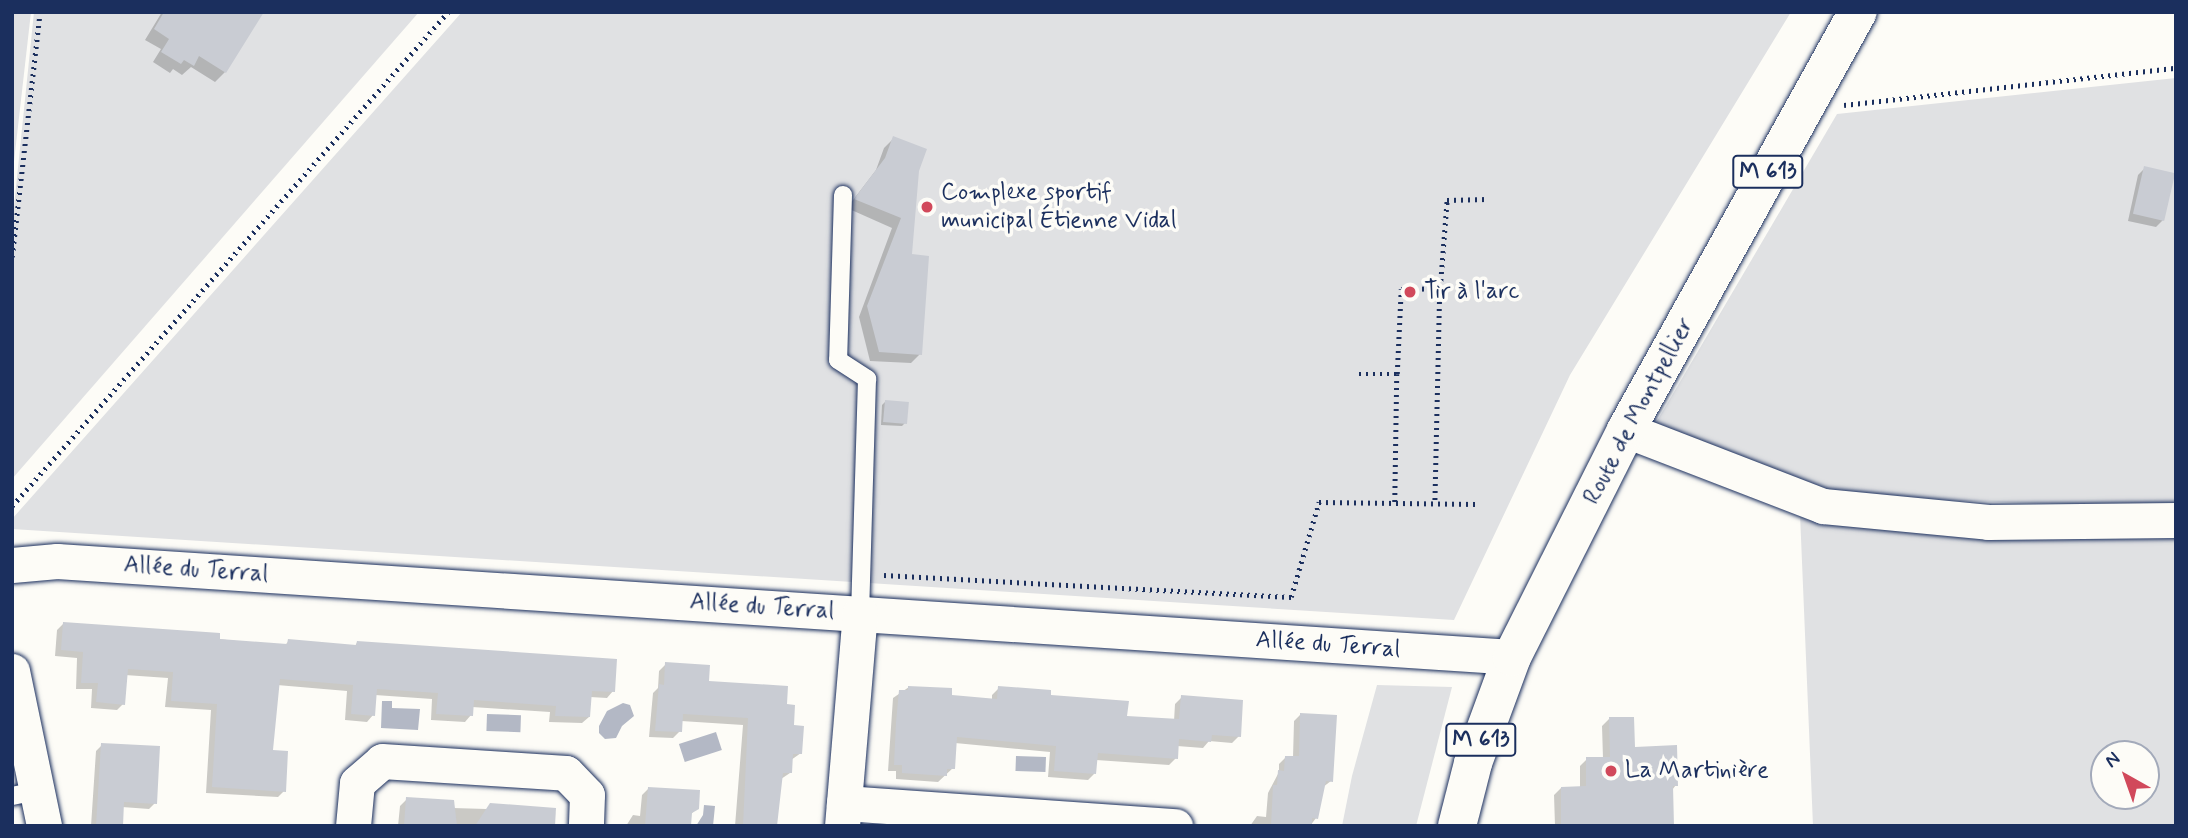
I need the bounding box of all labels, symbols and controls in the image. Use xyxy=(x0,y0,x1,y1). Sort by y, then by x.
road number: M 613 xyxy=(1731,153,1805,192)
place label: Complexe sportif municipal Étienne Vidal xyxy=(941,179,1174,235)
marker: Complexe sportif municipal Étienne Vidal xyxy=(919,199,935,215)
place label: Tir à l'arc xyxy=(1424,278,1520,306)
marker: Tir à l'arc xyxy=(1402,284,1418,300)
street label: Route de Montpellier xyxy=(1578,313,1700,509)
street label: Allée du Terral xyxy=(123,551,269,589)
street label: Allée du Terral xyxy=(689,588,835,626)
street label: Allée du Terral xyxy=(1255,626,1401,664)
road number: M 613 xyxy=(1444,720,1518,760)
north arrow xyxy=(2090,740,2160,810)
text: N xyxy=(2100,746,2125,774)
place label: La Martinière xyxy=(1625,757,1767,785)
marker: La Martinière xyxy=(1603,763,1619,779)

